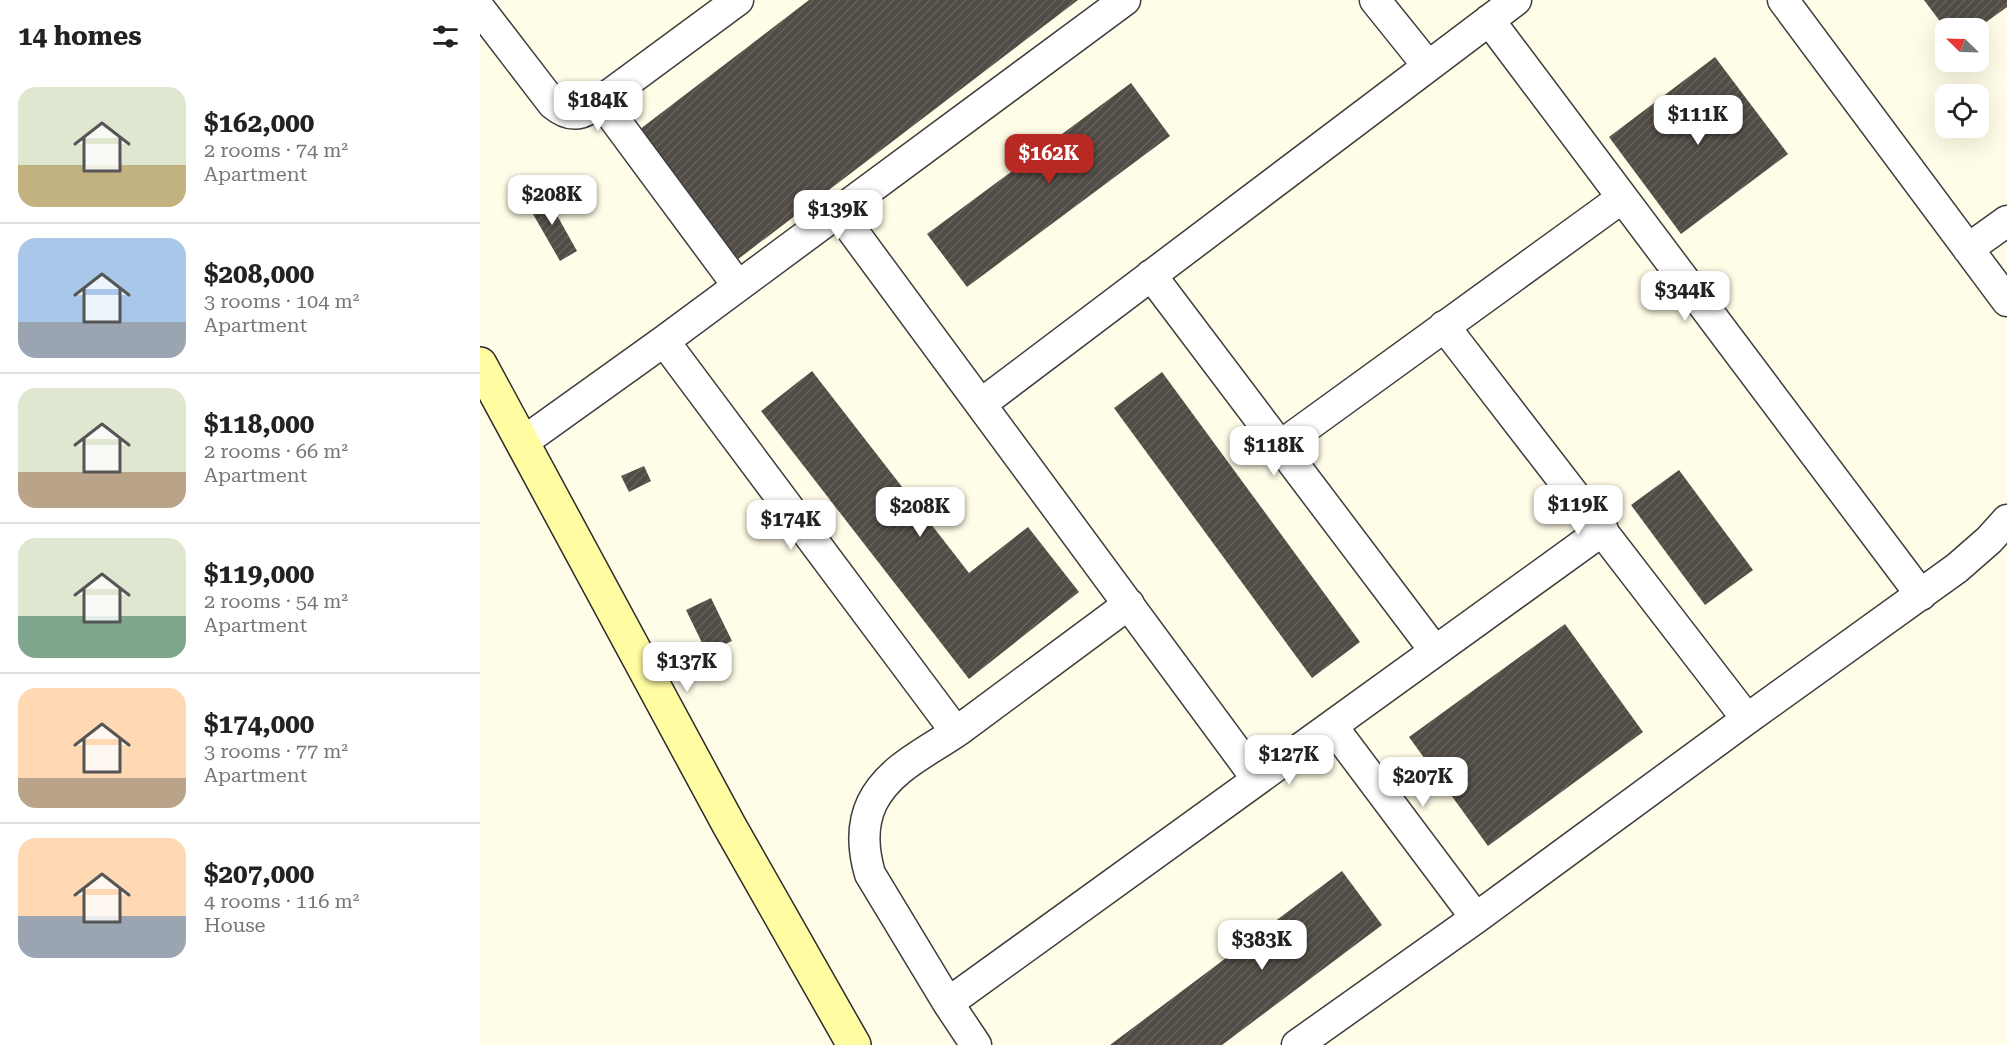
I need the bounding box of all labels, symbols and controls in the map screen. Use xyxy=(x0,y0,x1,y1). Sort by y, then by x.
north arrow xyxy=(1935,18,1989,72)
map controls xyxy=(1935,18,1989,138)
icon: filters xyxy=(429,20,462,53)
text: 14 homes xyxy=(18,21,142,51)
pin: $184K xyxy=(556,81,640,132)
button: locate xyxy=(1935,84,1989,138)
text: $184K xyxy=(568,88,628,112)
pin: $111K xyxy=(1656,95,1740,146)
text: $111K xyxy=(1668,102,1728,126)
text: $162,000 xyxy=(204,108,314,138)
icon: home xyxy=(66,111,138,183)
pin: $162K xyxy=(1007,134,1091,185)
text: 2 rooms · 74 m² xyxy=(204,138,348,162)
text: $162K xyxy=(1019,141,1079,165)
text: Apartment xyxy=(204,162,307,186)
pin: $208K xyxy=(510,175,594,226)
text: $208K xyxy=(522,182,582,206)
pin: $139K xyxy=(796,190,880,241)
text: $139K xyxy=(808,197,868,221)
text: $208,000 xyxy=(204,259,314,289)
icon: home xyxy=(66,262,138,334)
pin: $344K xyxy=(1643,271,1727,322)
text: $344K xyxy=(1655,278,1715,302)
text: 3 rooms · 104 m² xyxy=(204,289,359,313)
text: Apartment xyxy=(204,313,307,337)
text: $118,000 xyxy=(204,409,314,439)
icon: home xyxy=(66,412,138,484)
pin: $118K xyxy=(1232,426,1316,477)
text: $118K xyxy=(1244,433,1304,457)
text: 2 rooms · 66 m² xyxy=(204,439,348,463)
text: Apartment xyxy=(204,463,307,487)
pin: $119K xyxy=(1536,485,1620,536)
pin: $208K xyxy=(878,487,962,538)
text: $119K xyxy=(1548,492,1608,516)
text: $208K xyxy=(890,494,950,518)
pin: $174K xyxy=(749,500,833,551)
text: $174K xyxy=(761,507,821,531)
text: $119,000 xyxy=(204,559,314,589)
icon: home xyxy=(66,562,138,634)
text: 2 rooms · 54 m² xyxy=(204,589,348,613)
text: Apartment xyxy=(204,613,307,637)
pin: $137K xyxy=(645,642,729,693)
text: $137K xyxy=(657,649,717,673)
text: $174,000 xyxy=(204,709,314,739)
icon: home xyxy=(66,712,138,784)
pin: $127K xyxy=(1247,735,1331,786)
text: 3 rooms · 77 m² xyxy=(204,739,348,763)
text: $127K xyxy=(1259,742,1319,766)
pin: $207K xyxy=(1381,757,1465,808)
text: Apartment xyxy=(204,763,307,787)
text: $207K xyxy=(1393,764,1453,788)
text: $207,000 xyxy=(204,859,314,889)
icon: home xyxy=(66,862,138,934)
text: 4 rooms · 116 m² xyxy=(204,889,359,913)
text: House xyxy=(204,913,266,937)
pin: $383K xyxy=(1220,920,1304,971)
text: $383K xyxy=(1232,927,1292,951)

